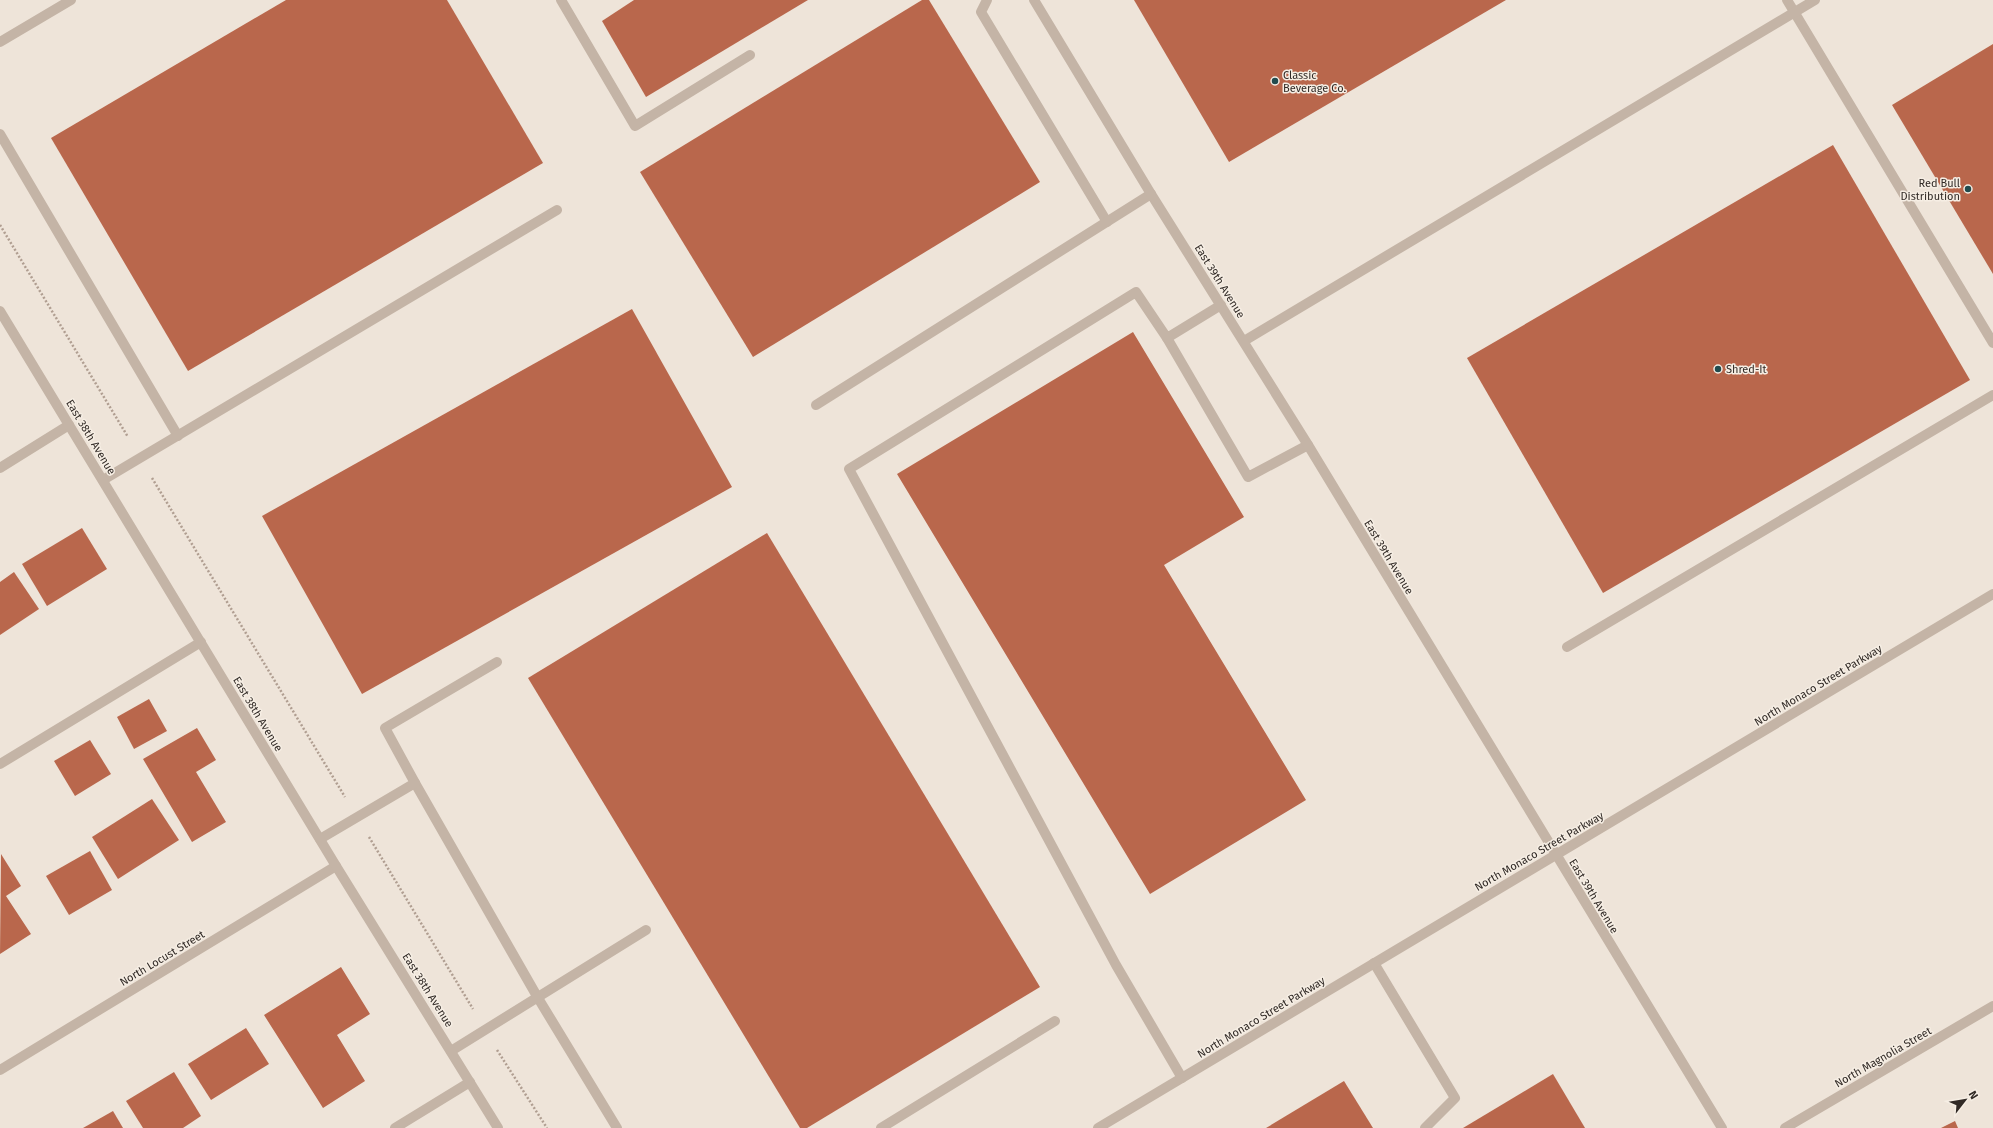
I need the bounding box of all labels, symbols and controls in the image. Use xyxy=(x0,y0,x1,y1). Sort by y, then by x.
place label: Classic Beverage Co. xyxy=(1283,69,1346,95)
marker: Classic Beverage Co. xyxy=(1270,76,1280,86)
place label: Red Bull Distribution xyxy=(1900,177,1960,203)
marker: Red Bull Distribution xyxy=(1963,184,1973,194)
street label: East 39th Avenue xyxy=(1192,242,1248,321)
place label: Shred-It xyxy=(1726,363,1767,376)
marker: Shred-It xyxy=(1713,364,1723,374)
street label: East 38th Avenue xyxy=(63,397,118,477)
street label: East 39th Avenue xyxy=(1361,518,1416,597)
street label: North Monaco Street Parkway xyxy=(1752,642,1885,729)
street label: East 38th Avenue xyxy=(230,674,285,754)
street label: North Monaco Street Parkway xyxy=(1472,809,1607,894)
street label: East 39th Avenue xyxy=(1566,857,1621,936)
street label: North Locust Street xyxy=(118,928,207,989)
street label: East 38th Avenue xyxy=(400,951,456,1030)
street label: North Monaco Street Parkway xyxy=(1195,974,1328,1061)
street label: North Magnolia Street xyxy=(1833,1024,1934,1090)
north arrow xyxy=(1945,1080,1985,1120)
text: N xyxy=(1966,1089,1981,1102)

